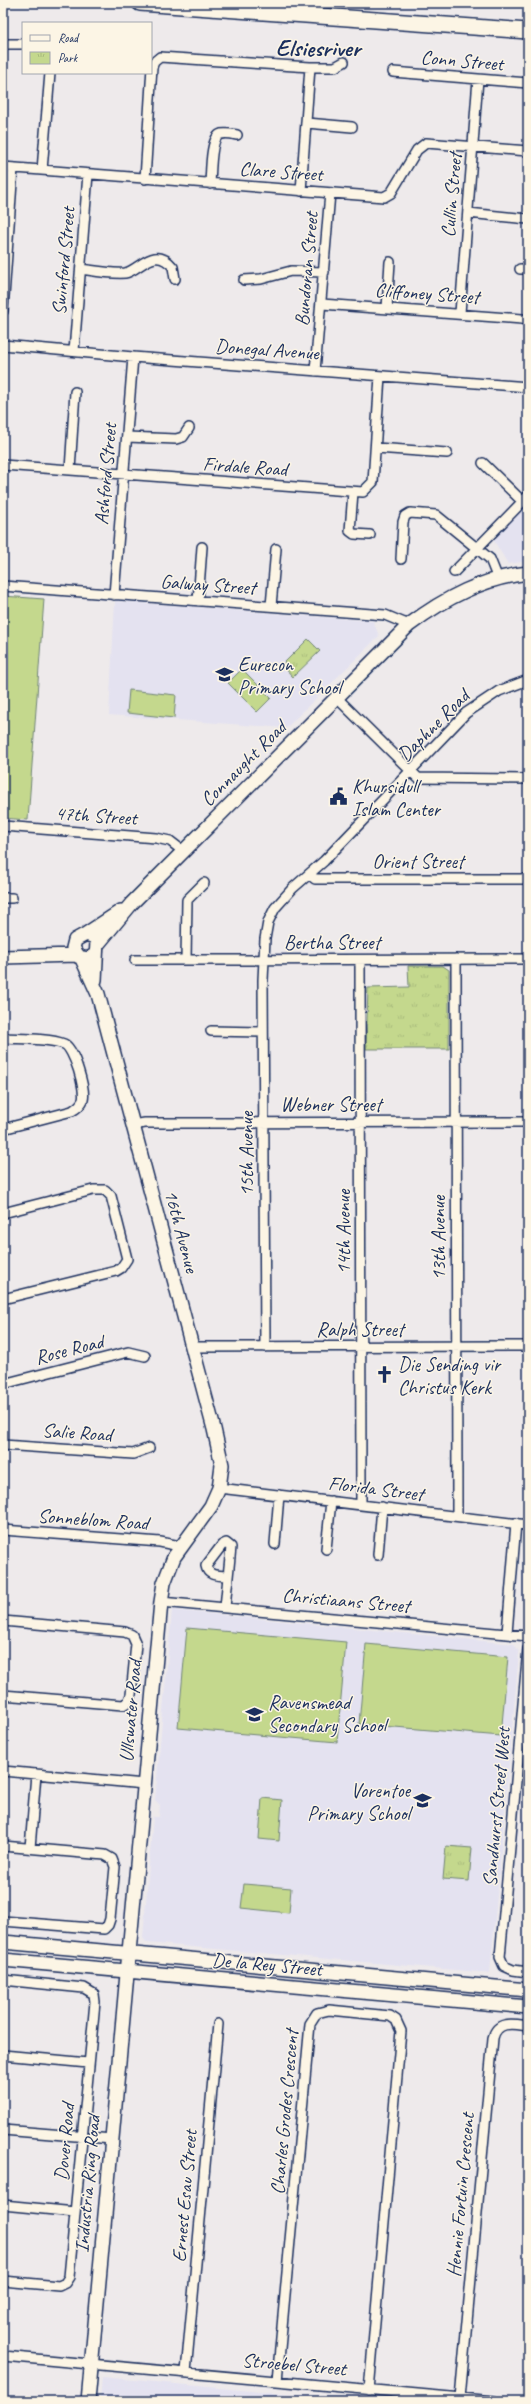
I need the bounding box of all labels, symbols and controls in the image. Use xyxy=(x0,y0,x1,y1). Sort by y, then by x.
legend xyxy=(22,22,152,74)
text: Road xyxy=(58,30,80,46)
district label: Elsiesriver xyxy=(276,33,363,63)
street label: Conn Street xyxy=(420,44,507,77)
text: Park xyxy=(58,50,79,66)
street label: Cullin Street xyxy=(435,148,468,238)
street label: Clare Street xyxy=(239,156,326,187)
street label: Swinford Street xyxy=(46,204,81,316)
street label: Bundoran Street xyxy=(289,209,324,327)
street label: Cliffoney Street xyxy=(374,277,483,310)
street label: Donegal Avenue xyxy=(214,333,321,366)
street label: Ashford Street xyxy=(89,420,123,526)
street label: Firdale Road xyxy=(202,451,291,482)
street label: Galway Street xyxy=(159,569,260,601)
place label: Eurecon Primary School xyxy=(238,652,344,700)
school or university icon: Eurecon Primary School xyxy=(215,665,235,685)
street label: Daphne Road xyxy=(392,682,477,767)
street label: Connaught Road xyxy=(195,713,294,812)
place label: Khursidull Islam Center xyxy=(352,774,442,822)
public building icon: Khursidull Islam Center xyxy=(329,787,349,807)
street label: 47th Street xyxy=(54,800,140,831)
street label: Orient Street xyxy=(372,849,467,874)
street label: Bertha Street xyxy=(284,930,383,955)
street label: Webner Street xyxy=(281,1092,385,1117)
street label: 15th Avenue xyxy=(234,1110,259,1196)
street label: 16th Avenue xyxy=(158,1187,205,1277)
street label: 14th Avenue xyxy=(331,1188,356,1274)
street label: 13th Avenue xyxy=(426,1194,451,1280)
street label: Ralph Street xyxy=(316,1317,407,1342)
street label: Rose Road xyxy=(32,1328,109,1370)
place label: Die Sending vir Christus Kerk xyxy=(398,1352,502,1400)
church icon: Die Sending vir Christus Kerk xyxy=(375,1365,395,1385)
street label: Salie Road xyxy=(41,1418,116,1448)
street label: Florida Street xyxy=(327,1470,428,1507)
street label: Sonneblom Road xyxy=(37,1503,152,1536)
street label: Christiaans Street xyxy=(281,1582,414,1619)
street label: Ullswater Road xyxy=(114,1656,148,1763)
place label: Ravensmead Secondary School xyxy=(268,1690,389,1738)
school or university icon: Ravensmead Secondary School xyxy=(245,1704,265,1724)
street label: Sandhurst Street West xyxy=(477,1724,516,1888)
place label: Vorentoe Primary School xyxy=(307,1778,414,1826)
school or university icon: Vorentoe Primary School xyxy=(413,1791,433,1811)
street label: De la Rey Street xyxy=(211,1947,325,1982)
street label: Charles Grodes Crescent xyxy=(265,2025,304,2196)
street label: Dover Road xyxy=(49,2099,81,2182)
street label: Hennie Fortuin Crescent xyxy=(441,2110,480,2278)
street label: Industria Ring Road xyxy=(69,2111,106,2254)
street label: Ernest Esau Street xyxy=(166,2127,203,2263)
street label: Stroebel Street xyxy=(241,2348,349,2382)

